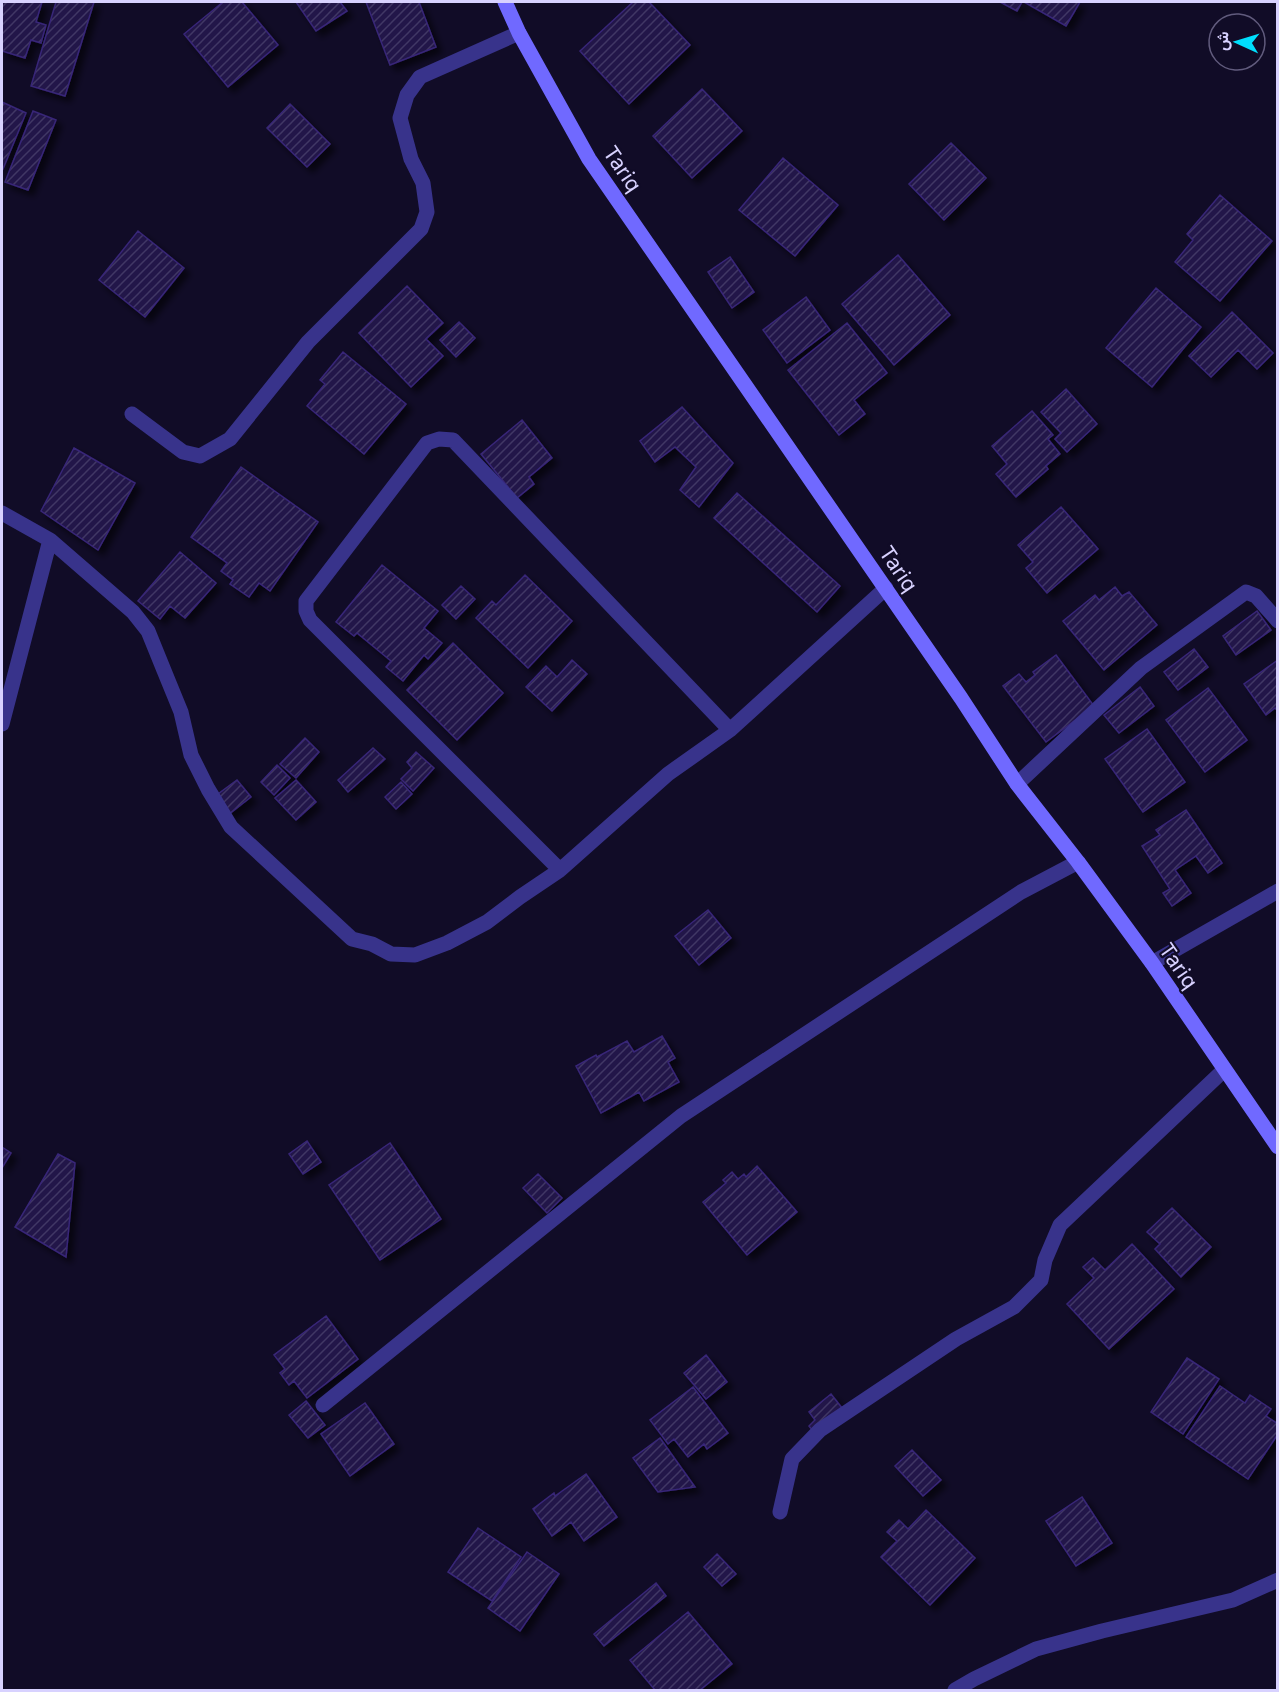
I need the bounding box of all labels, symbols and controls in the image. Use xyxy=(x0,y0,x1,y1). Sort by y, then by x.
north arrow xyxy=(1207,12,1267,72)
text: ش xyxy=(1211,31,1233,51)
street label: Tariq xyxy=(598,141,647,196)
street label: Tariq xyxy=(874,541,923,596)
street label: Tariq xyxy=(1154,938,1203,993)

